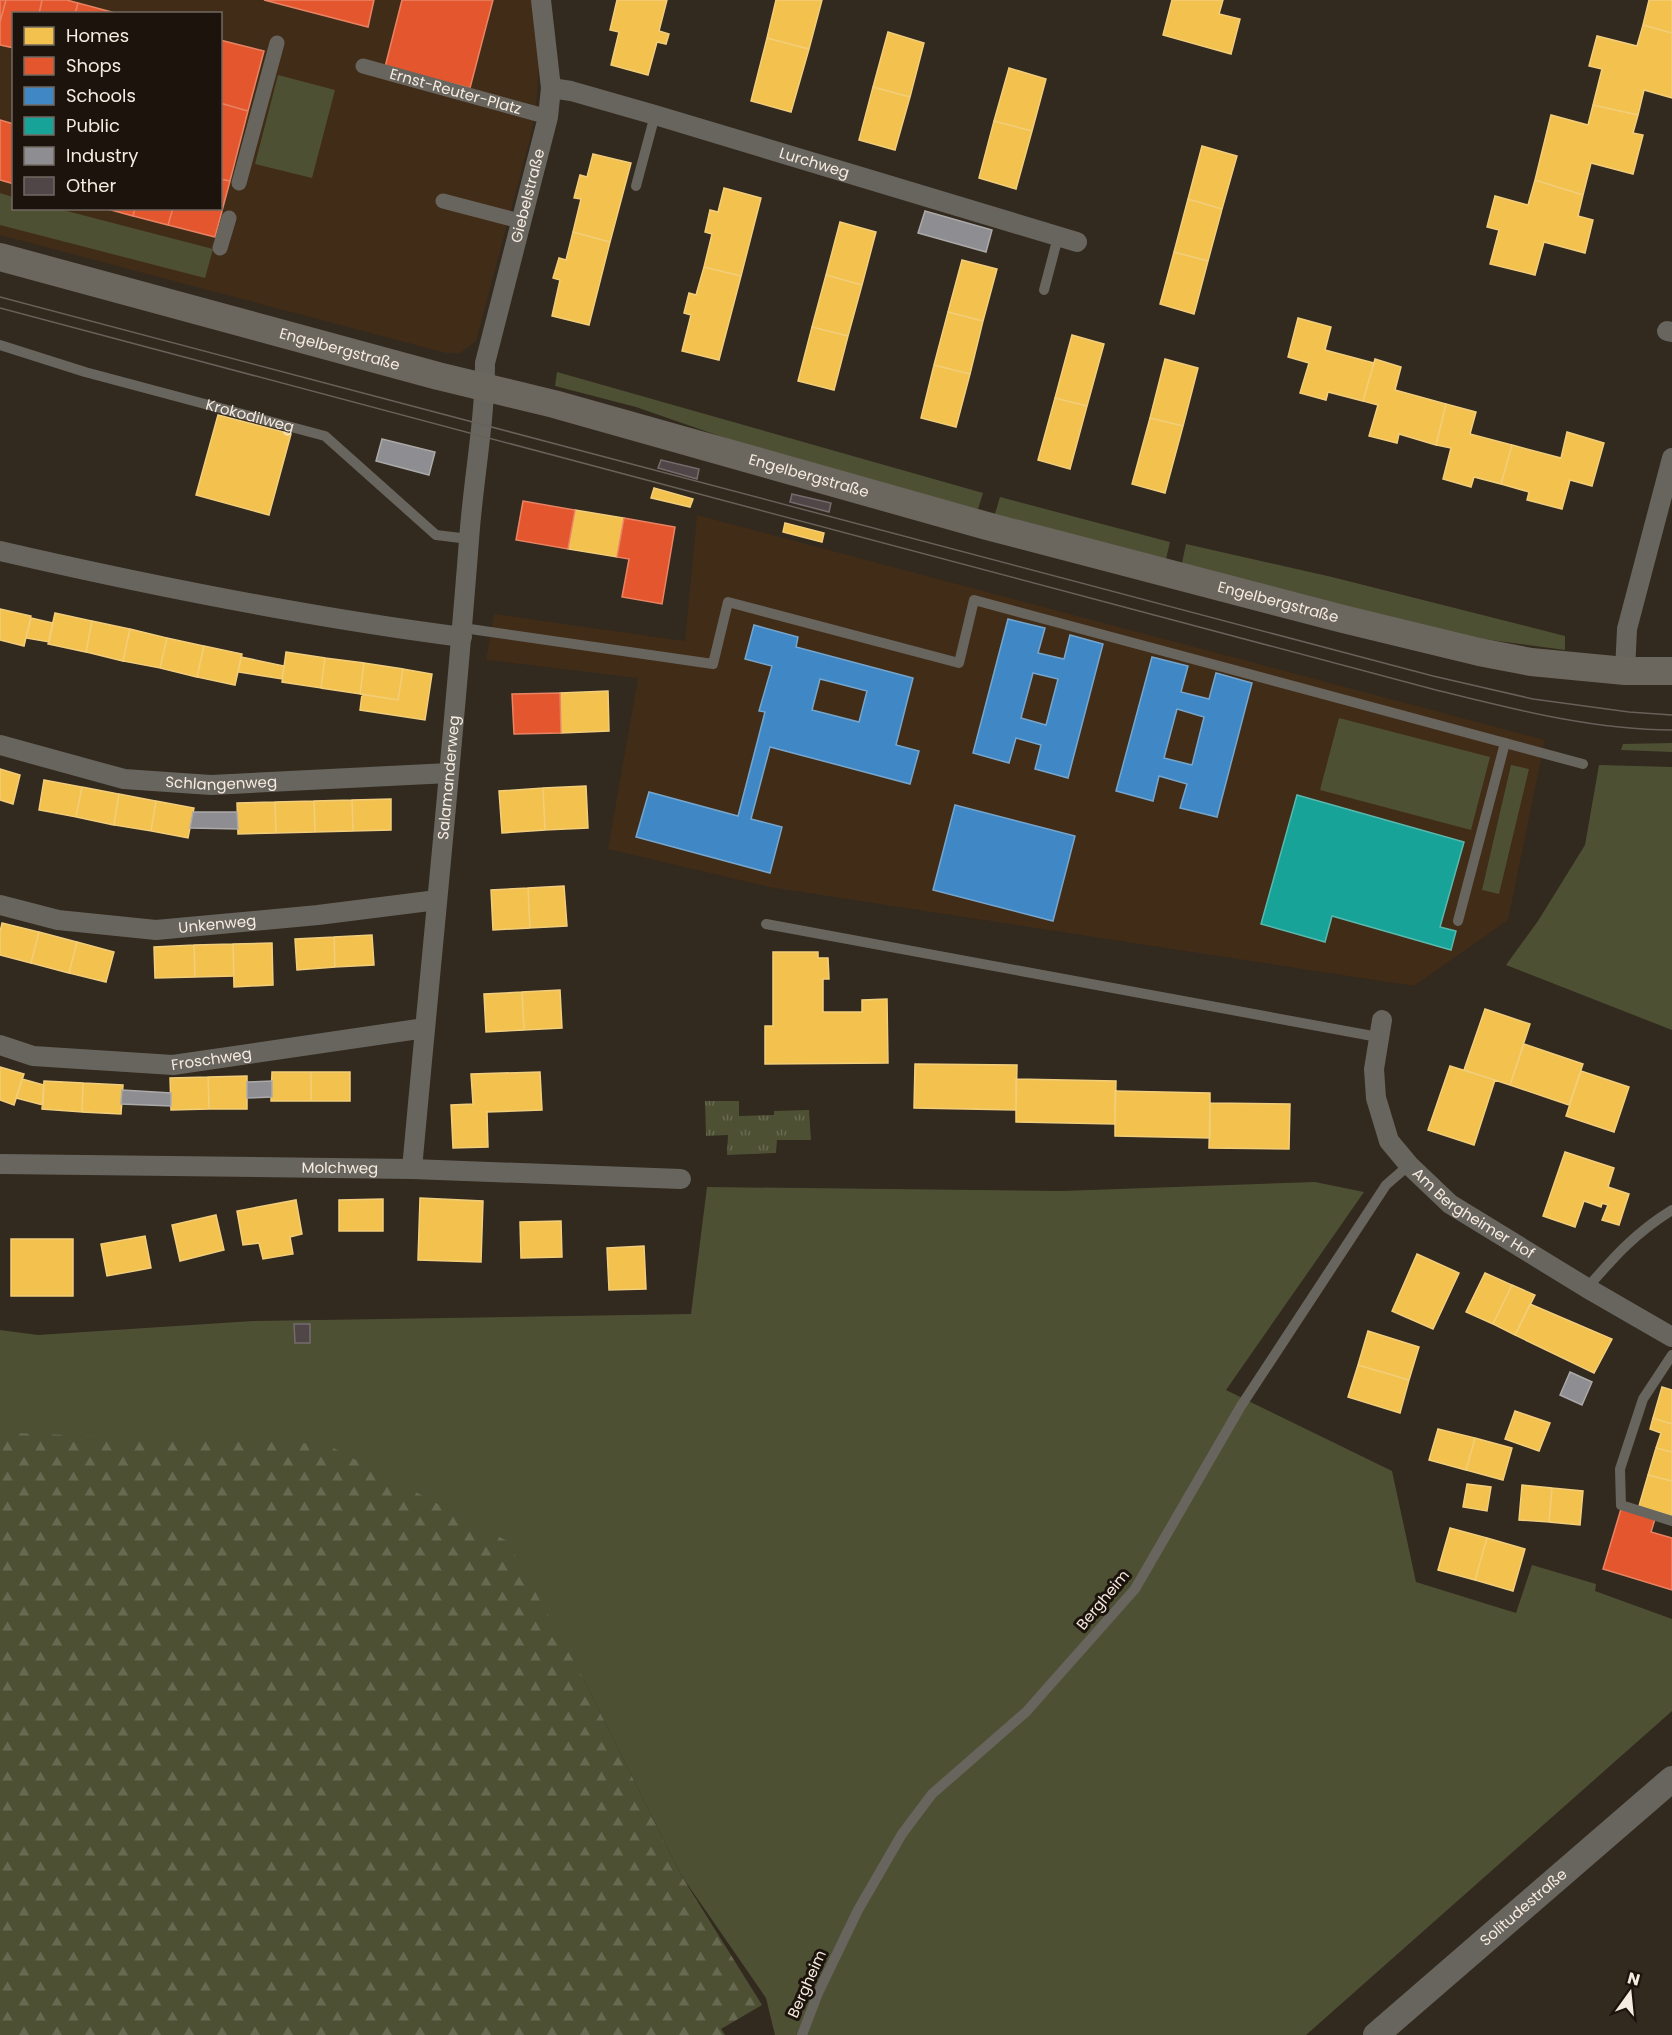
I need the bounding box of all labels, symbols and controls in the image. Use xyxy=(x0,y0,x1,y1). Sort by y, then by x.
legend xyxy=(12,12,222,210)
text: Homes xyxy=(66,23,129,48)
text: Shops xyxy=(66,53,121,78)
street label: Ernst-Reuter-Platz xyxy=(387,63,524,119)
text: Schools xyxy=(66,83,136,108)
text: Public xyxy=(66,113,120,138)
street label: Lurchweg xyxy=(777,142,852,183)
text: Industry xyxy=(66,143,138,168)
street label: Giebelstraße xyxy=(505,146,549,245)
text: Other xyxy=(66,173,116,198)
street label: Engelbergstraße xyxy=(277,322,403,375)
street label: Krokodilweg xyxy=(204,394,297,437)
street label: Engelbergstraße xyxy=(746,448,872,502)
street label: Engelbergstraße xyxy=(1216,576,1341,627)
street label: Salamanderweg xyxy=(432,715,464,841)
street label: Schlangenweg xyxy=(165,771,278,795)
street label: Unkenweg xyxy=(177,910,257,938)
street label: Froschweg xyxy=(170,1043,253,1075)
street label: Molchweg xyxy=(301,1157,378,1179)
street label: Am Bergheimer Hof xyxy=(1408,1163,1539,1263)
street label: Bergheim xyxy=(1071,1565,1134,1634)
street label: Solitudestraße xyxy=(1475,1863,1571,1951)
street label: Bergheim xyxy=(782,1947,831,2021)
north arrow xyxy=(1600,1963,1660,2023)
text: N xyxy=(1625,1966,1643,1992)

